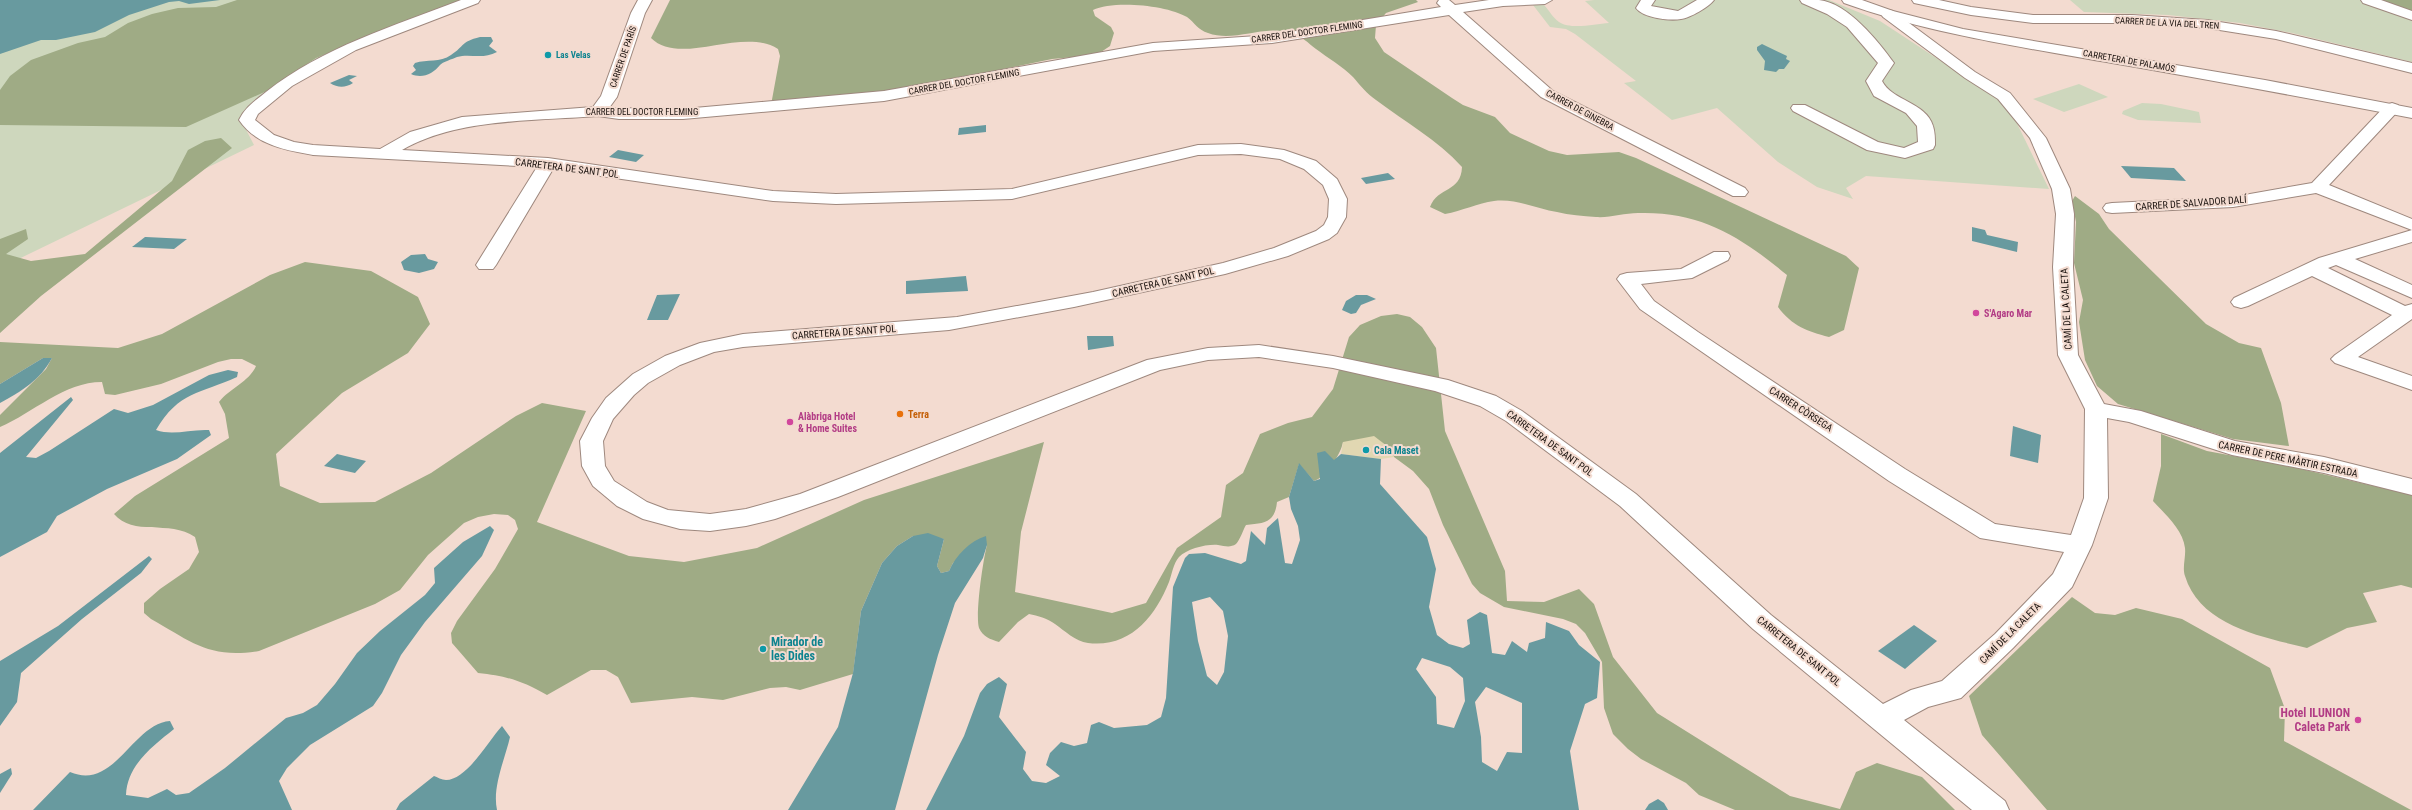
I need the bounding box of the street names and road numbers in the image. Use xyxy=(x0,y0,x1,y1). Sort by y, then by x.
street label: CARRER DE LA VIA DEL TREN xyxy=(2115,15,2219,31)
street label: CARRER DEL DOCTOR FLEMING xyxy=(1251,19,1363,45)
street label: CARRER DE PARÍS xyxy=(607,24,638,89)
street label: CARRETERA DE PALAMÓS xyxy=(2082,47,2176,74)
street label: CARRER DEL DOCTOR FLEMING xyxy=(908,67,1020,97)
street label: CARRER DE GINEBRA xyxy=(1544,88,1616,132)
street label: CARRER DEL DOCTOR FLEMING xyxy=(586,107,698,117)
street label: CARRETERA DE SANT POL xyxy=(515,156,620,180)
street label: CARRER DE SALVADOR DALÍ xyxy=(2135,193,2247,212)
street label: CARRETERA DE SANT POL xyxy=(1111,265,1215,299)
street label: CAMÍ DE LA CALETA xyxy=(2057,268,2074,350)
street label: CARRETERA DE SANT POL xyxy=(792,323,897,341)
street label: CARRER CÒRSEGA xyxy=(1767,384,1836,434)
street label: CARRETERA DE SANT POL xyxy=(1505,408,1596,478)
street label: CARRER DE PERE MÀRTIR ESTRADA xyxy=(2217,438,2359,479)
street label: CAMÍ DE LA CALETA xyxy=(1977,599,2043,666)
street label: CARRETERA DE SANT POL xyxy=(1755,614,1843,688)

